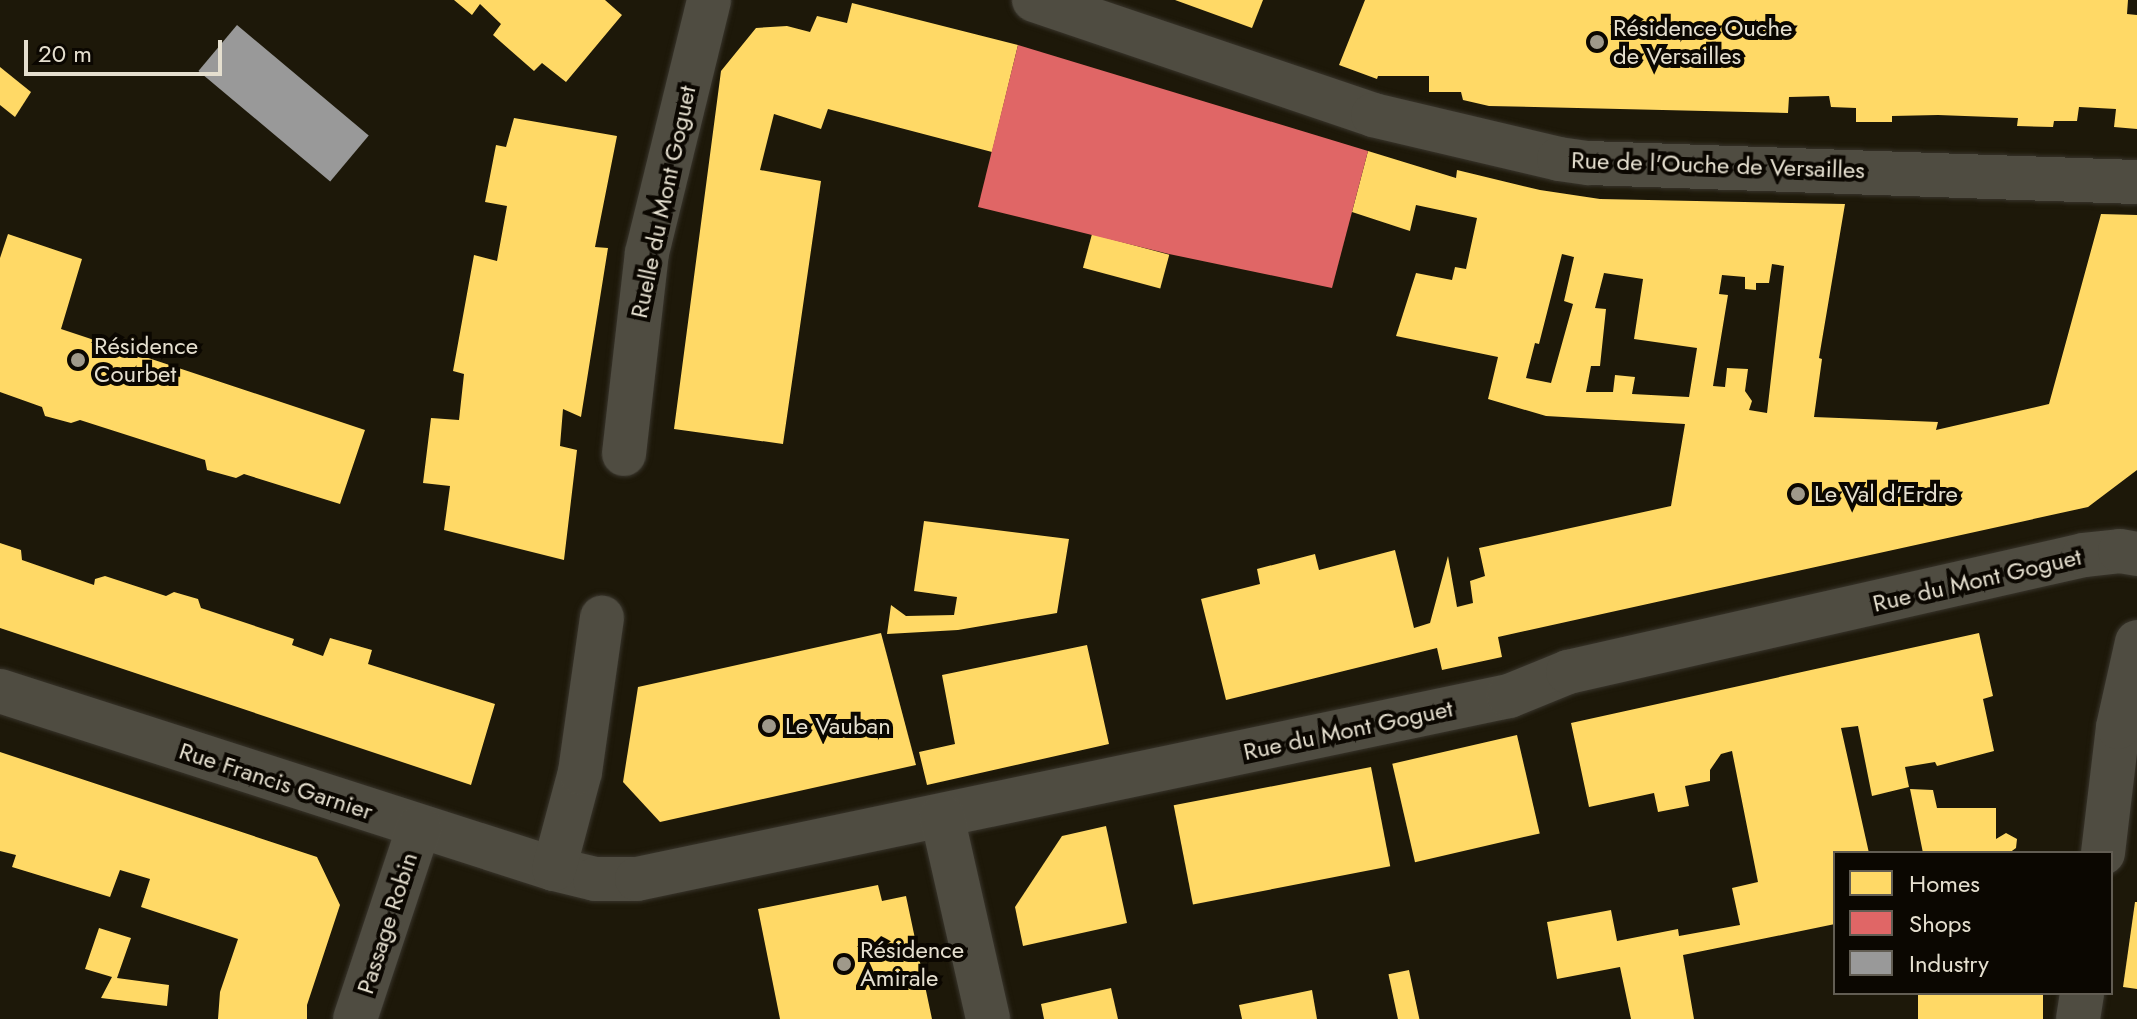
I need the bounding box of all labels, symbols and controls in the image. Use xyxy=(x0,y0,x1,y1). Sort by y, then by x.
place label: Résidence Ouche de Versailles xyxy=(1613,14,1792,70)
scale bar xyxy=(28,24,226,74)
marker: Résidence Ouche de Versailles xyxy=(1588,33,1606,51)
text: 20 m xyxy=(38,36,92,71)
street label: Ruelle du Mont Goguet xyxy=(624,83,702,321)
street label: Rue de l'Ouche de Versailles xyxy=(1571,145,1865,185)
place label: Résidence Courbet xyxy=(94,332,198,388)
marker: Résidence Courbet xyxy=(69,351,87,369)
place label: Le Val d'Erdre xyxy=(1814,480,1958,508)
marker: Le Val d'Erdre xyxy=(1789,485,1807,503)
street label: Rue du Mont Goguet xyxy=(1870,542,2084,618)
street label: Rue du Mont Goguet xyxy=(1241,694,1455,766)
place label: Le Vauban xyxy=(785,712,891,740)
marker: Le Vauban xyxy=(760,717,778,735)
street label: Rue Francis Garnier xyxy=(176,736,376,826)
street label: Passage Robin xyxy=(351,849,423,997)
legend xyxy=(1833,851,2113,995)
text: Homes xyxy=(1909,866,1980,901)
text: Shops xyxy=(1909,906,1971,941)
place label: Résidence Amirale xyxy=(860,936,964,992)
text: Industry xyxy=(1909,946,1989,981)
marker: Résidence Amirale xyxy=(835,955,853,973)

